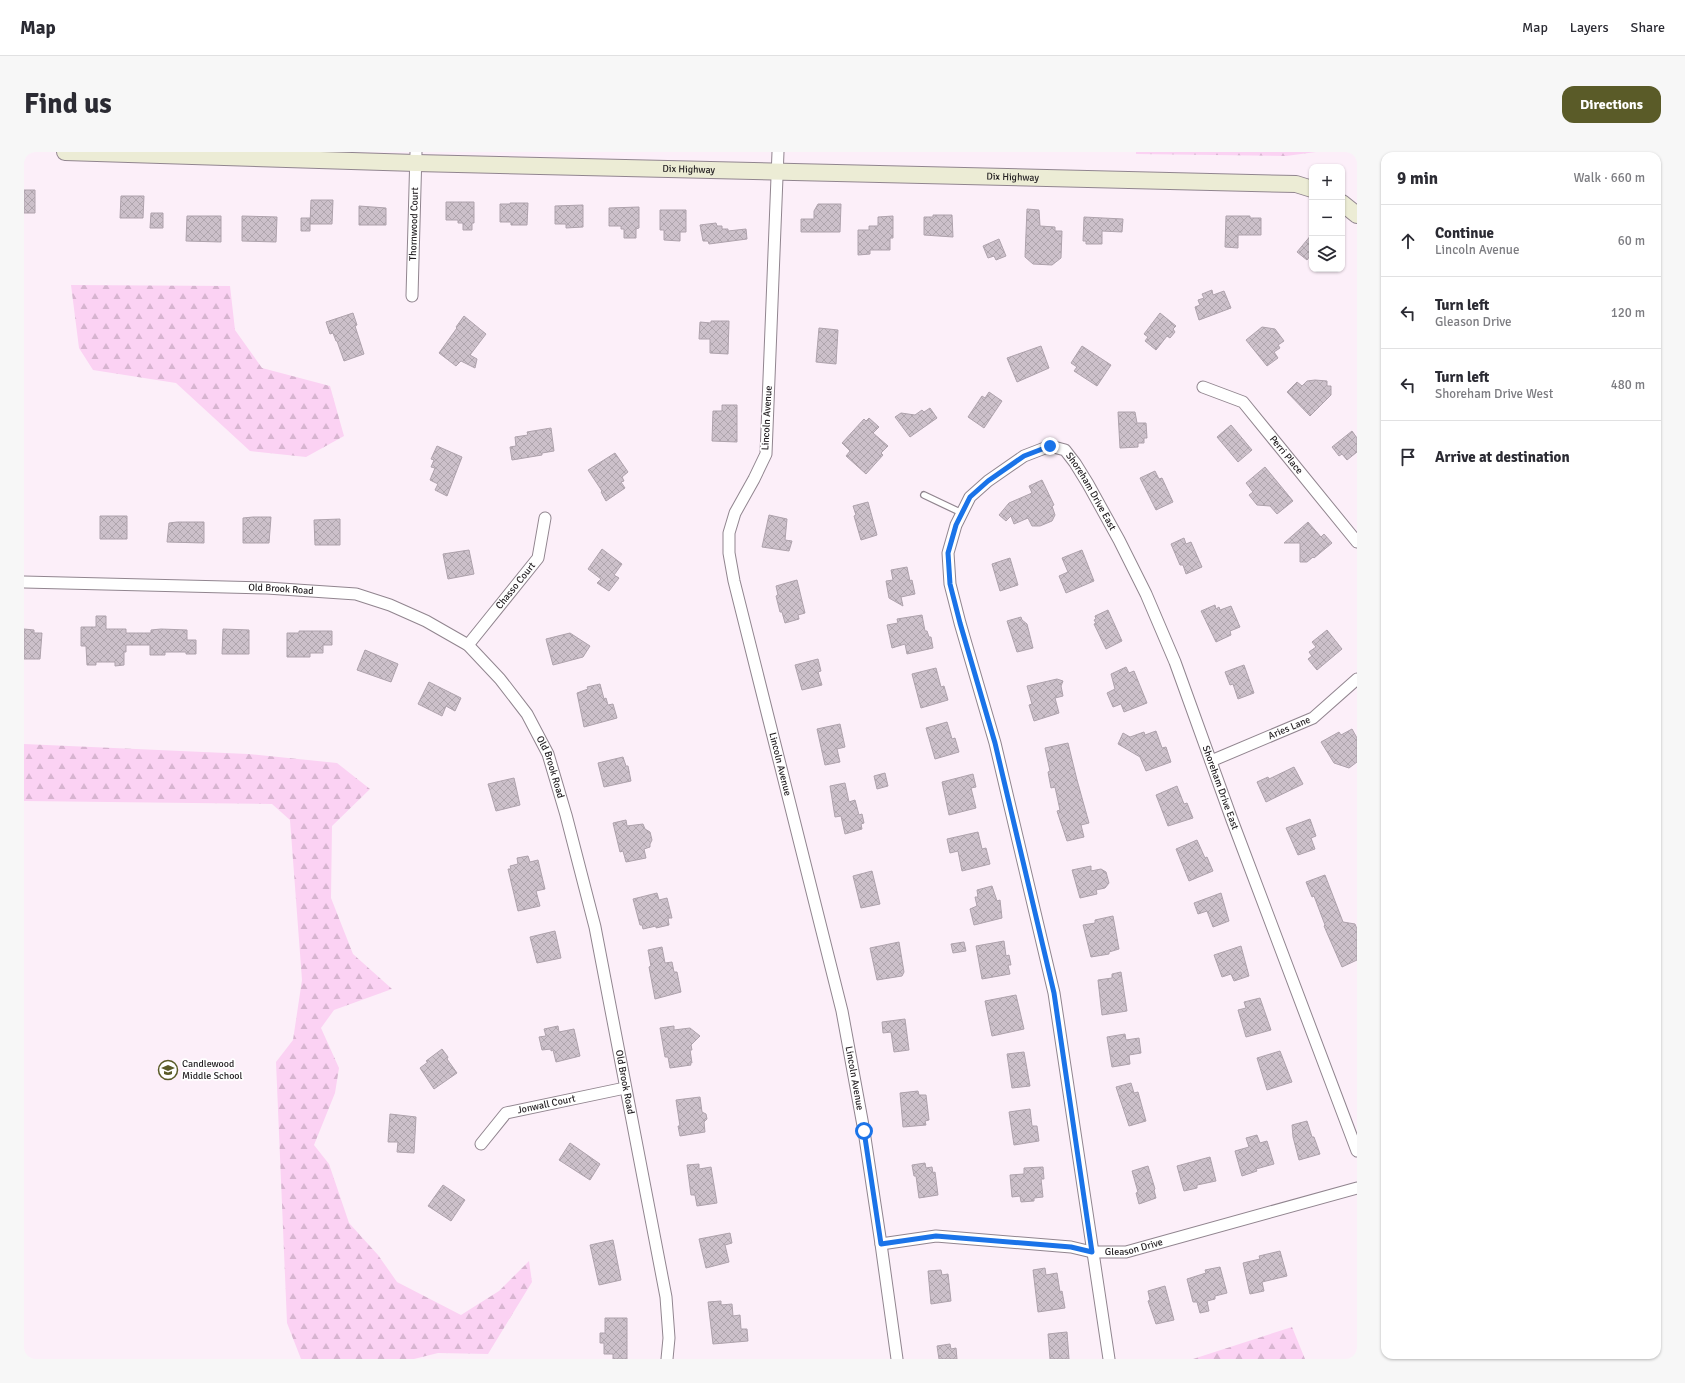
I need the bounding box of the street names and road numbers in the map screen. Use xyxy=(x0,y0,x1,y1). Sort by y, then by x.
street label: Dix Highway xyxy=(662,163,716,176)
street label: Dix Highway xyxy=(986,171,1039,184)
street label: Thornwood Court xyxy=(407,187,421,261)
street label: Lincoln Avenue xyxy=(759,385,775,451)
street label: Perri Place xyxy=(1267,433,1305,477)
street label: Shoreham Drive East xyxy=(1063,450,1119,533)
street label: Chasso Court xyxy=(493,560,538,612)
street label: Old Brook Road xyxy=(248,582,314,597)
street label: Aries Lane xyxy=(1266,714,1312,742)
street label: Lincoln Avenue xyxy=(766,731,794,797)
street label: Old Brook Road xyxy=(534,734,567,800)
street label: Shoreham Drive East xyxy=(1200,744,1241,832)
street label: Lincoln Avenue xyxy=(843,1045,866,1111)
street label: Old Brook Road xyxy=(613,1049,637,1115)
street label: Jonwall Court xyxy=(516,1092,577,1116)
street label: Gleason Drive xyxy=(1105,1236,1164,1258)

